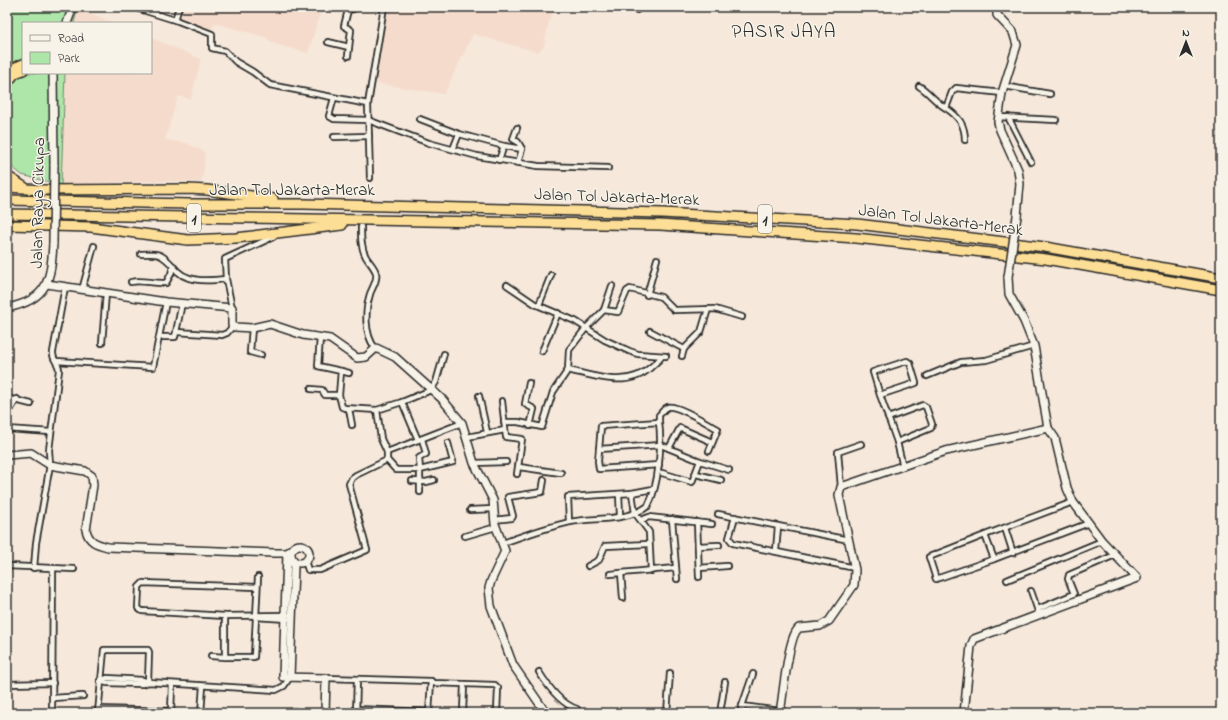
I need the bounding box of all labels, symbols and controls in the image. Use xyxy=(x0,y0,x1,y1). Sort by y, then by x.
district label: PASIR JAYA xyxy=(732,19,836,46)
legend xyxy=(22,22,152,74)
north arrow xyxy=(1166,22,1206,62)
text: N xyxy=(1182,25,1190,41)
text: Road xyxy=(58,30,84,48)
text: Park xyxy=(58,50,80,68)
street label: Jalan Raya Cikupa xyxy=(25,137,53,269)
street label: Jalan Tol Jakarta–Merak xyxy=(209,178,375,203)
street label: Jalan Tol Jakarta–Merak xyxy=(534,182,701,213)
street label: Jalan Tol Jakarta–Merak xyxy=(857,198,1025,243)
road number: 1 xyxy=(187,204,201,232)
road number: 1 xyxy=(758,205,772,233)

